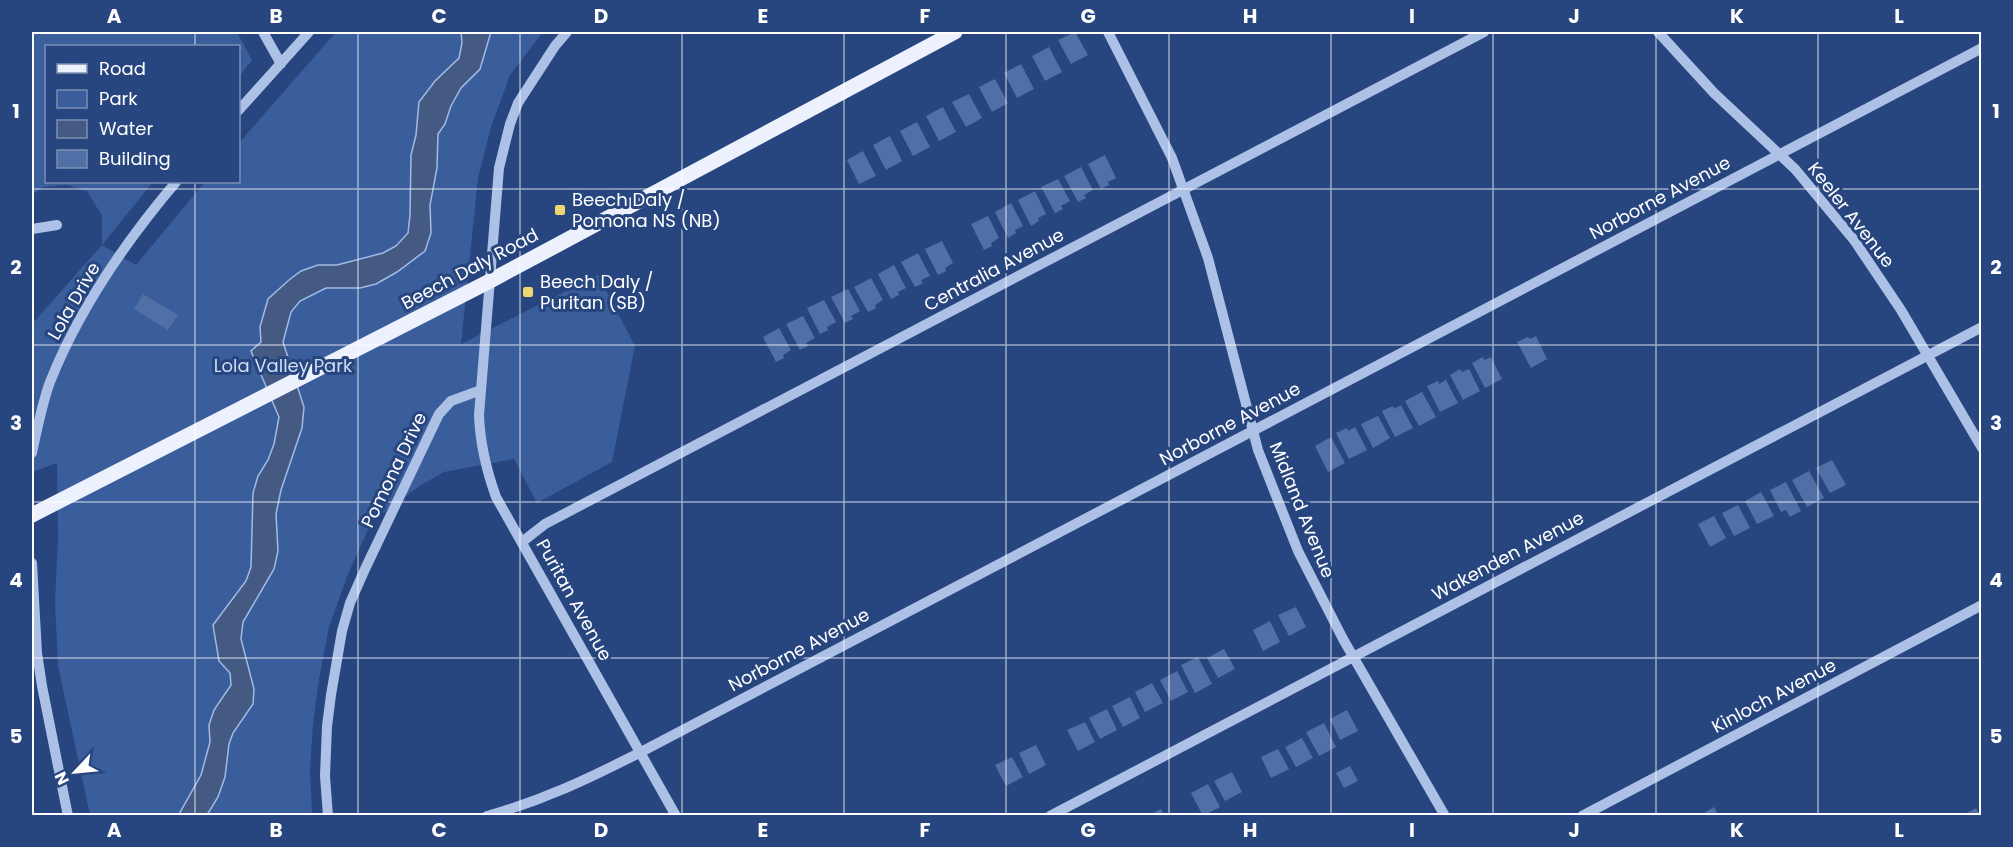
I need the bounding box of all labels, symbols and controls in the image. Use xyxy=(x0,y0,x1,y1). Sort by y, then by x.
text: A xyxy=(107,2,122,30)
text: B xyxy=(269,2,283,30)
text: C xyxy=(431,2,447,30)
text: D xyxy=(594,2,608,30)
text: E xyxy=(758,2,768,30)
text: F xyxy=(920,2,931,30)
text: G xyxy=(1080,2,1096,30)
text: H xyxy=(1243,2,1257,30)
text: I xyxy=(1409,2,1415,30)
text: J xyxy=(1568,2,1580,30)
text: K xyxy=(1730,2,1744,30)
text: L xyxy=(1894,2,1904,30)
legend xyxy=(45,45,240,183)
text: Road xyxy=(99,56,146,81)
text: Park xyxy=(99,86,138,111)
text: 1 xyxy=(12,97,20,125)
text: 1 xyxy=(1992,97,2000,125)
text: Water xyxy=(99,116,153,141)
text: Building xyxy=(99,146,171,171)
street label: Norborne Avenue xyxy=(1585,150,1735,245)
street label: Keeler Avenue xyxy=(1802,157,1901,273)
place label: Beech Daly / Pomona NS (NB) xyxy=(572,187,721,233)
marker: Beech Daly / Pomona NS (NB) xyxy=(553,203,567,217)
street label: Beech Daly Road xyxy=(397,222,543,315)
street label: Centralia Avenue xyxy=(919,222,1068,317)
text: 2 xyxy=(10,253,22,281)
text: 2 xyxy=(1990,253,2002,281)
street label: Lola Drive xyxy=(41,257,106,344)
place label: Beech Daly / Puritan (SB) xyxy=(540,269,653,315)
marker: Beech Daly / Puritan (SB) xyxy=(521,285,535,299)
park label: Lola Valley Park xyxy=(214,353,353,378)
street label: Norborne Avenue xyxy=(1155,376,1305,471)
street label: Pomona Drive xyxy=(355,408,432,532)
text: 3 xyxy=(10,409,22,437)
text: 3 xyxy=(1990,409,2002,437)
street label: Midland Avenue xyxy=(1264,438,1341,582)
street label: Wakenden Avenue xyxy=(1427,505,1588,606)
street label: Puritan Avenue xyxy=(531,534,618,665)
text: 4 xyxy=(9,566,23,594)
text: 4 xyxy=(1989,566,2003,594)
street label: Norborne Avenue xyxy=(724,602,874,697)
street label: Kinloch Avenue xyxy=(1707,652,1840,739)
text: 5 xyxy=(10,722,23,750)
text: 5 xyxy=(1990,722,2003,750)
north arrow xyxy=(45,742,105,802)
text: N xyxy=(49,768,75,789)
text: A xyxy=(107,816,122,844)
text: B xyxy=(269,816,283,844)
text: C xyxy=(431,816,447,844)
text: D xyxy=(594,816,608,844)
text: E xyxy=(758,816,768,844)
text: F xyxy=(920,816,931,844)
text: G xyxy=(1080,816,1096,844)
text: H xyxy=(1243,816,1257,844)
text: I xyxy=(1409,816,1415,844)
text: J xyxy=(1568,816,1580,844)
text: K xyxy=(1730,816,1744,844)
text: L xyxy=(1894,816,1904,844)

